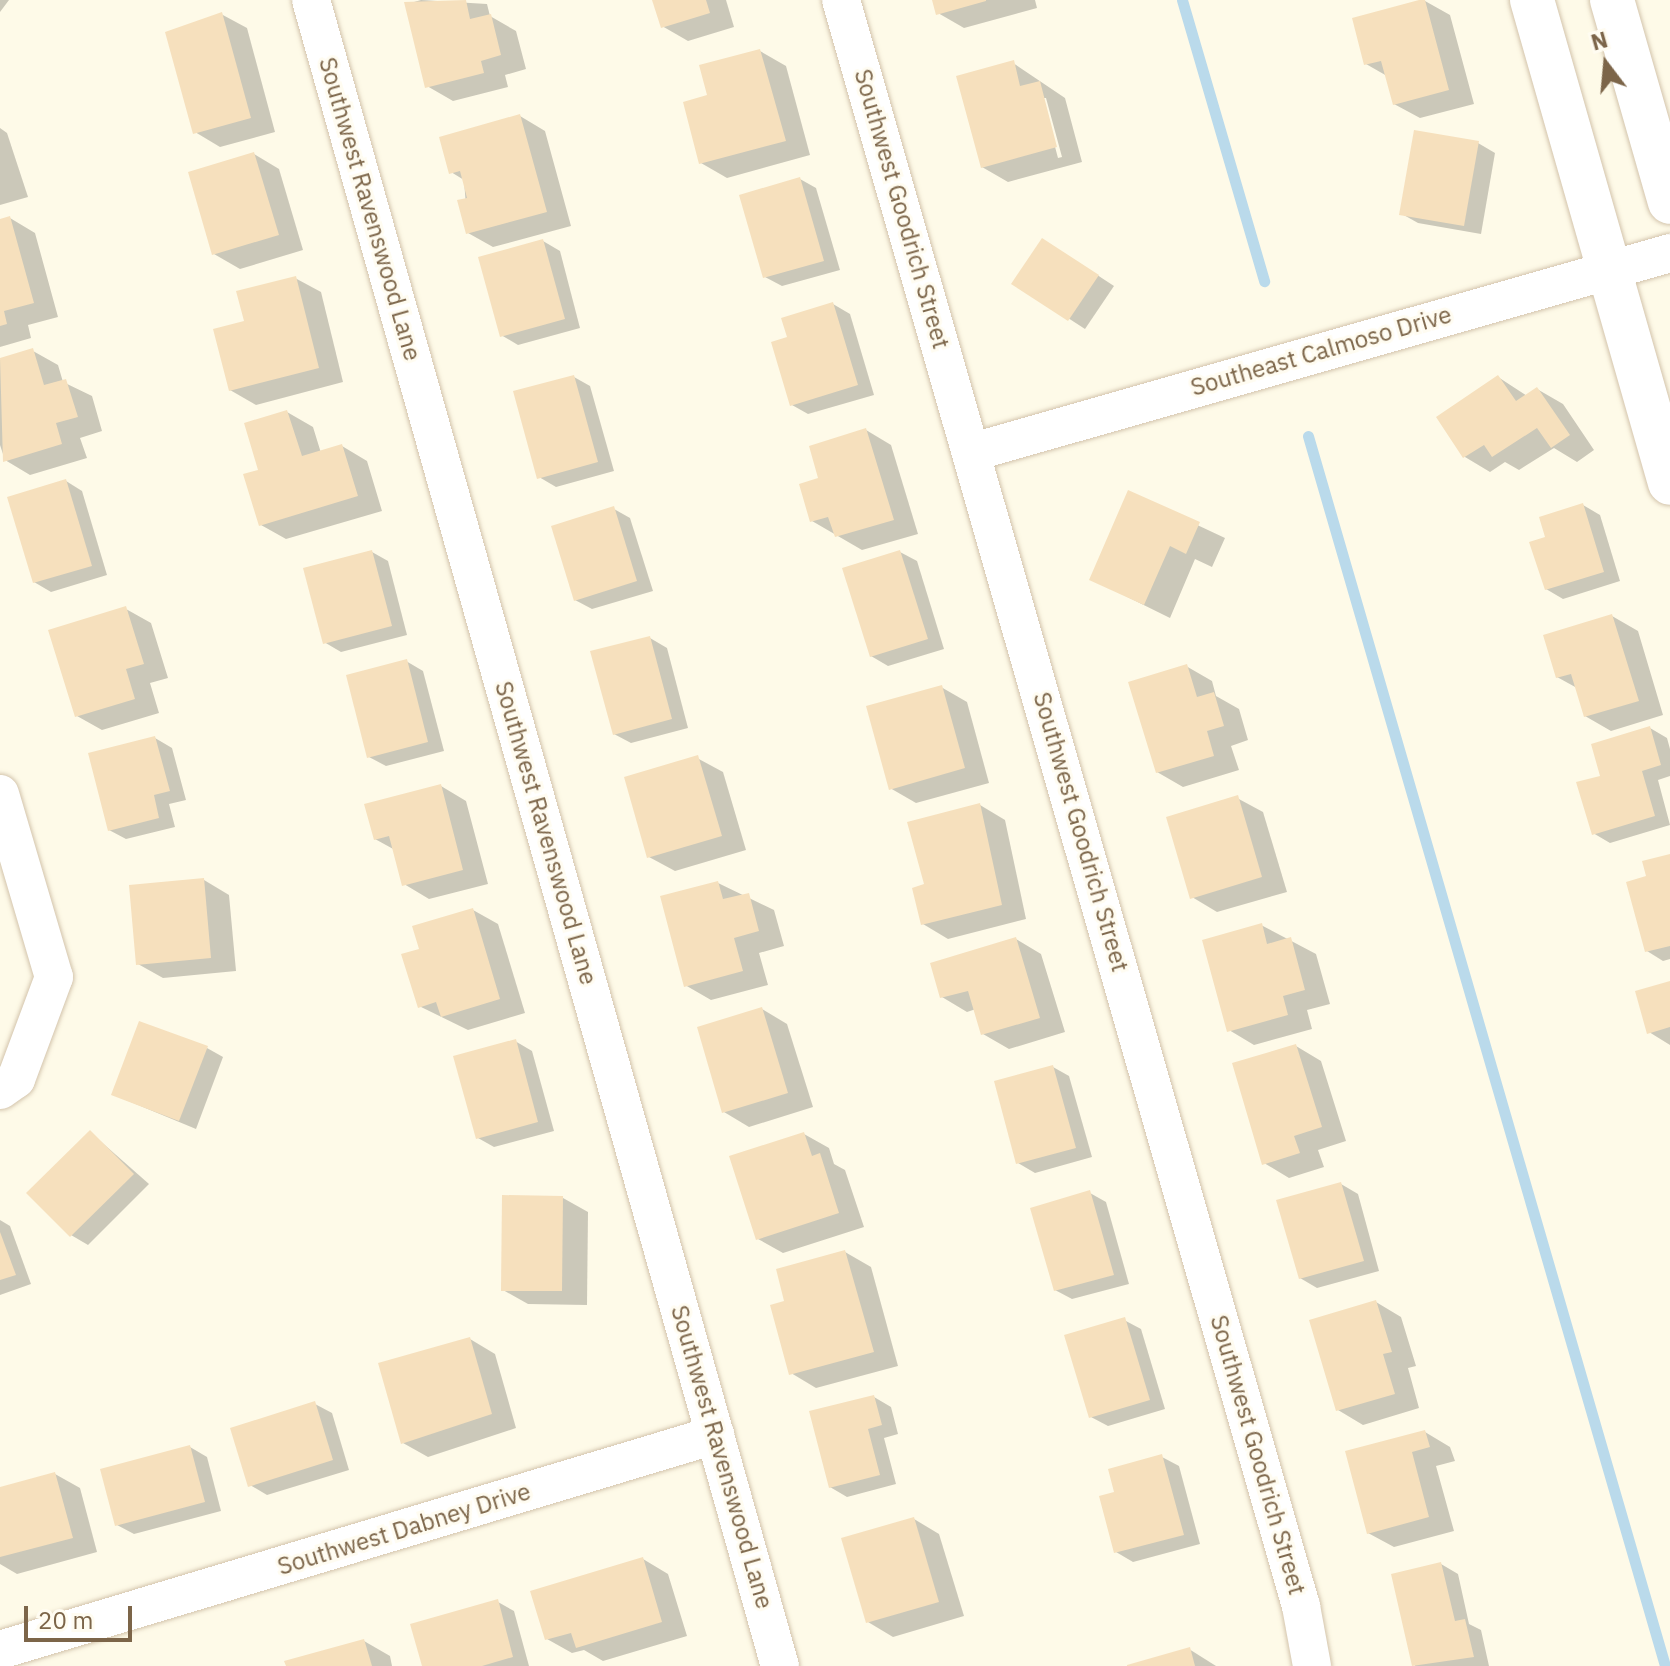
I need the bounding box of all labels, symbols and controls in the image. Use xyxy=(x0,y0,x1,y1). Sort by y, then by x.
north arrow xyxy=(1566,24,1646,104)
text: N xyxy=(1588,24,1611,57)
street label: Southwest Ravenswood Lane xyxy=(313,54,427,364)
street label: Southwest Goodrich Street xyxy=(848,66,956,352)
street label: Southeast Calmoso Drive xyxy=(1187,300,1455,402)
street label: Southwest Ravenswood Lane xyxy=(489,678,603,988)
street label: Southwest Goodrich Street xyxy=(1027,689,1135,975)
street label: Southwest Ravenswood Lane xyxy=(665,1302,779,1612)
street label: Southwest Goodrich Street xyxy=(1204,1312,1312,1598)
street label: Southwest Dabney Drive xyxy=(274,1477,534,1581)
scale bar xyxy=(28,1590,136,1640)
text: 20 m xyxy=(38,1604,93,1636)

